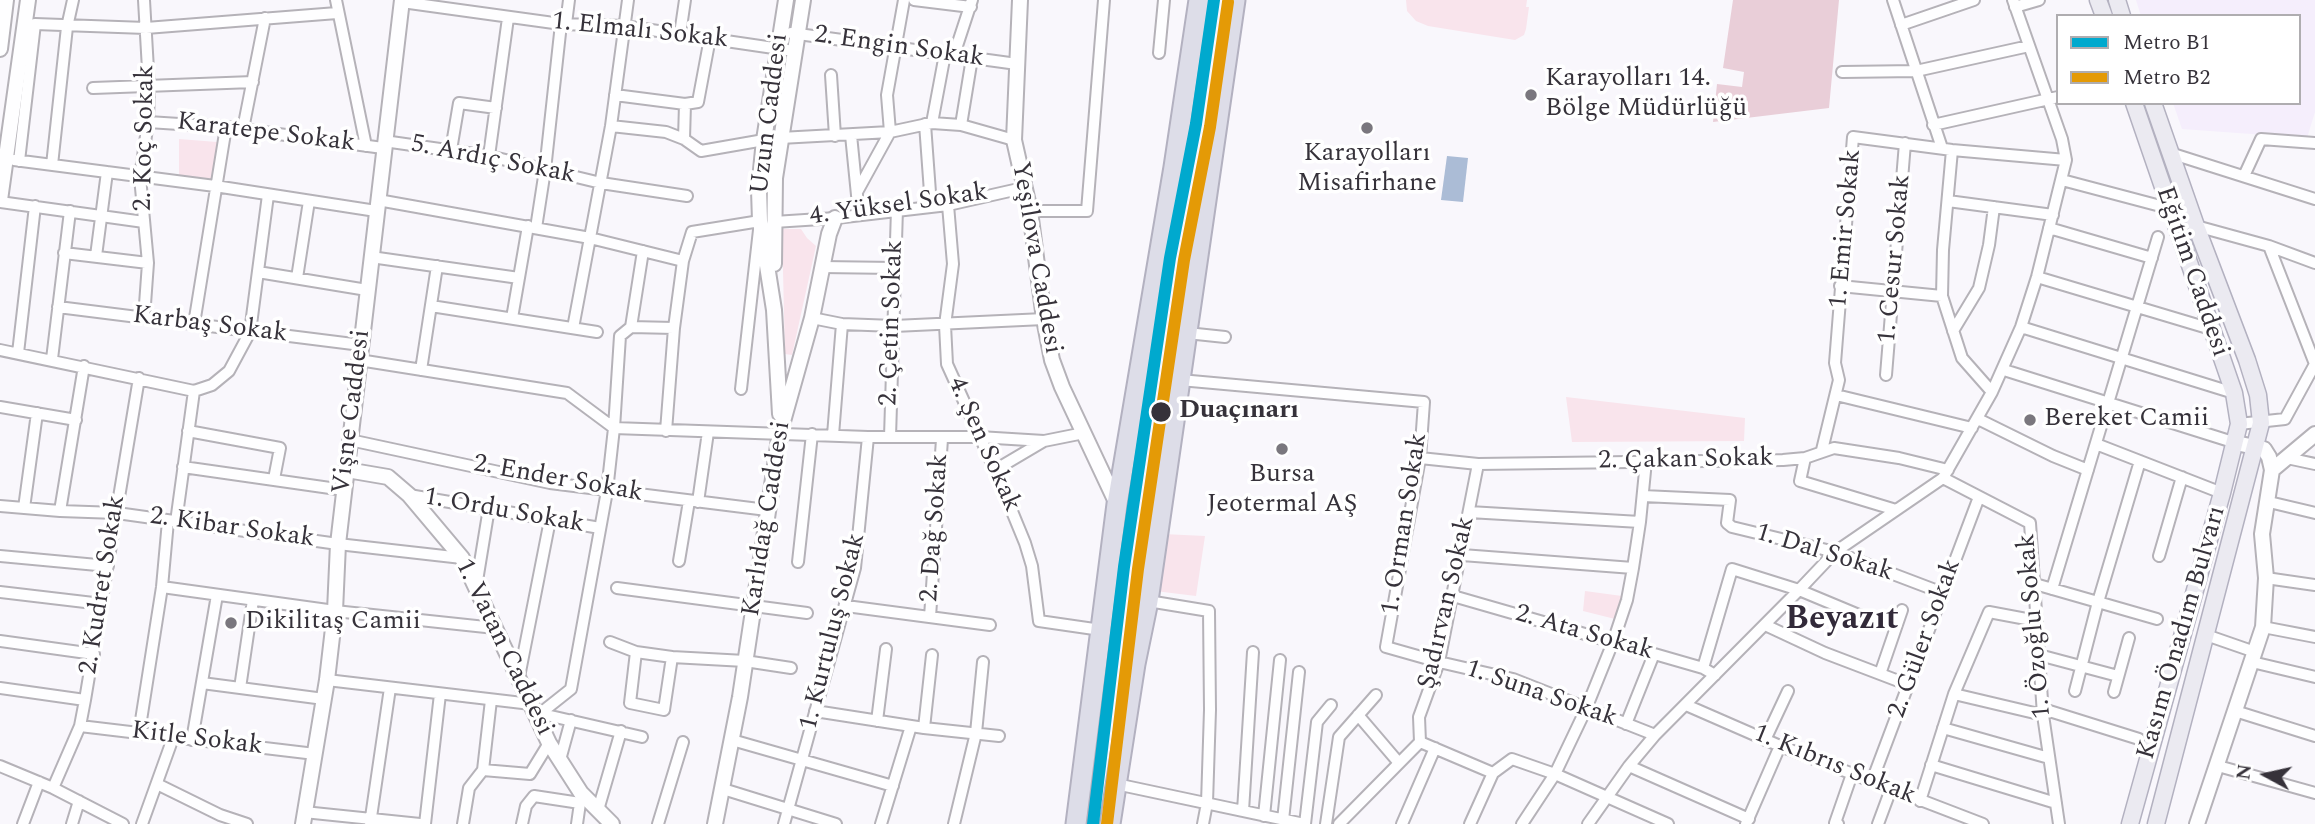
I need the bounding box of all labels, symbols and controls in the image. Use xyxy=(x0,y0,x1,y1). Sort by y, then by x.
street label: 1. Elmalı Sokak xyxy=(550,7,730,57)
legend xyxy=(2056,14,2301,105)
street label: 2. Engin Sokak xyxy=(812,21,986,75)
text: Metro B1 xyxy=(2123,27,2210,59)
street label: Uzun Caddesi xyxy=(746,32,796,196)
text: Metro B2 xyxy=(2123,62,2210,94)
street label: 2. Koç Sokak xyxy=(129,64,163,212)
place label: Karayolları 14. Bölge Müdürlüğü xyxy=(1545,64,1747,126)
marker: Karayolları 14. Bölge Müdürlüğü xyxy=(1523,87,1539,103)
street label: Karatepe Sokak xyxy=(175,108,357,160)
marker: Karayolları Misafirhane xyxy=(1359,120,1375,136)
street label: 5. Ardıç Sokak xyxy=(408,130,578,192)
place label: Karayolları Misafirhane xyxy=(1297,139,1437,200)
street label: 1. Emir Sokak xyxy=(1824,148,1870,310)
street label: Yeşilova Caddesi xyxy=(1003,159,1067,357)
street label: 1. Cesur Sokak xyxy=(1873,173,1919,345)
street label: 4. Yüksel Sokak xyxy=(808,178,990,234)
street label: Eğitim Caddesi xyxy=(2147,183,2235,361)
street label: 2. Çetin Sokak xyxy=(875,240,911,406)
street label: Karbaş Sokak xyxy=(131,301,289,351)
street label: Vişne Caddesi xyxy=(327,328,379,496)
street label: 4. Şen Sokak xyxy=(939,373,1027,517)
place label: Duaçınarı xyxy=(1179,396,1299,428)
marker: Duaçınarı xyxy=(1149,400,1173,424)
place label: Bereket Camii xyxy=(2044,404,2209,436)
marker: Bereket Camii xyxy=(2022,412,2038,428)
street label: Karlıdağ Caddesi xyxy=(737,419,799,619)
street label: 1. Orman Sokak xyxy=(1376,431,1436,617)
marker: Bursa Jeotermal AŞ xyxy=(1274,441,1290,457)
street label: 2. Çakan Sokak xyxy=(1598,444,1774,478)
street label: 2. Ender Sokak xyxy=(471,450,645,510)
street label: 2. Dağ Sokak xyxy=(915,453,957,603)
place label: Bursa Jeotermal AŞ xyxy=(1207,460,1357,522)
street label: 1. Ordu Sokak xyxy=(421,483,587,541)
street label: 2. Kudret Sokak xyxy=(74,493,134,677)
street label: 2. Kibar Sokak xyxy=(147,502,317,556)
street label: Kasım Önadım Bulvarı xyxy=(2132,503,2234,763)
street label: Şadırvan Sokak xyxy=(1413,514,1483,692)
street label: 1. Dal Sokak xyxy=(1751,518,1897,590)
street label: 1. Kurtuluş Sokak xyxy=(794,530,874,734)
street label: 1. Özoğlu Sokak xyxy=(2012,532,2060,720)
street label: 1. Vatan Caddesi xyxy=(447,555,559,741)
street label: 2. Güler Sokak xyxy=(1883,555,1969,723)
street label: 2. Ata Sokak xyxy=(1511,599,1657,669)
district label: Beyazıt xyxy=(1785,602,1899,642)
place label: Dikilitaş Camii xyxy=(245,607,421,639)
marker: Dikilitaş Camii xyxy=(223,615,239,631)
street label: 1. Suna Sokak xyxy=(1461,655,1621,735)
street label: Kitle Sokak xyxy=(130,716,264,764)
street label: 1. Kıbrıs Sokak xyxy=(1748,719,1920,813)
north arrow xyxy=(2231,740,2301,810)
text: N xyxy=(2229,762,2260,782)

